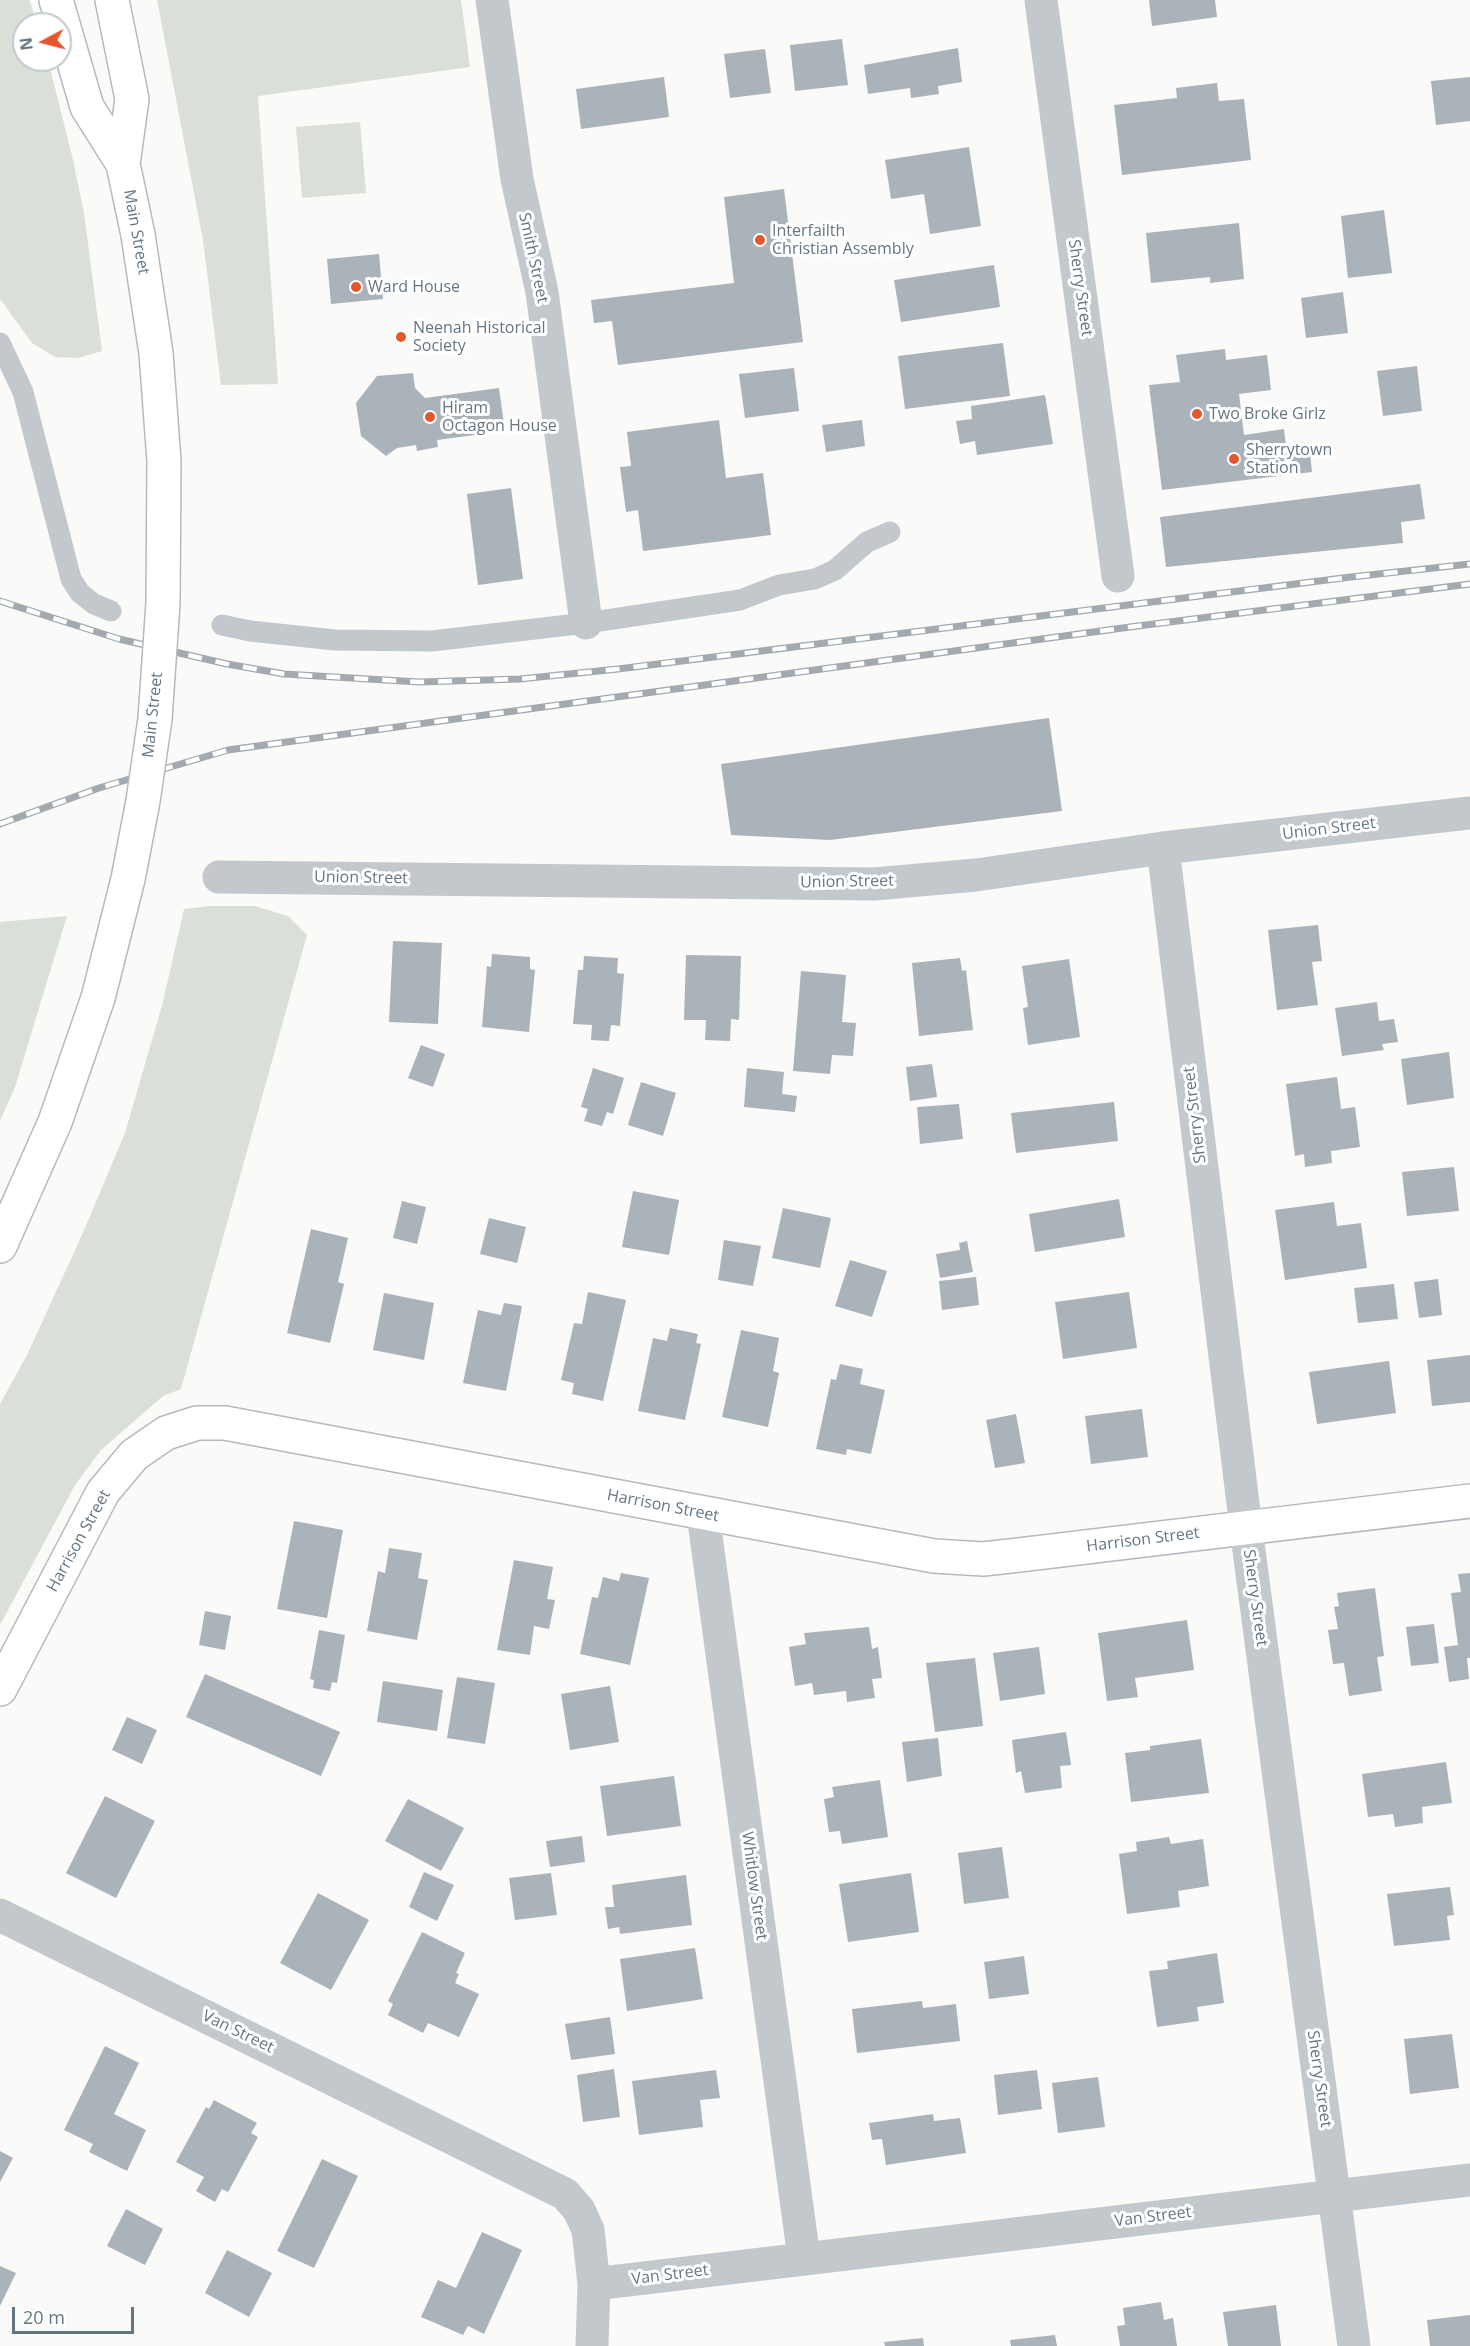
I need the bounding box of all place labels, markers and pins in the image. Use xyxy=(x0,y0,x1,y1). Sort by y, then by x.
place label: Interfailth Christian Assembly xyxy=(772,221,914,259)
marker: Interfailth Christian Assembly xyxy=(753,233,767,247)
place label: Ward House xyxy=(368,277,460,297)
marker: Ward House xyxy=(349,280,363,294)
place label: Neenah Historical Society xyxy=(413,318,546,356)
marker: Neenah Historical Society xyxy=(394,330,408,344)
place label: Hiram Octagon House xyxy=(442,398,557,436)
place label: Two Broke Girlz xyxy=(1209,404,1326,424)
marker: Two Broke Girlz xyxy=(1190,407,1204,421)
marker: Hiram Octagon House xyxy=(423,410,437,424)
place label: Sherrytown Station xyxy=(1246,440,1332,478)
marker: Sherrytown Station xyxy=(1227,452,1241,466)

